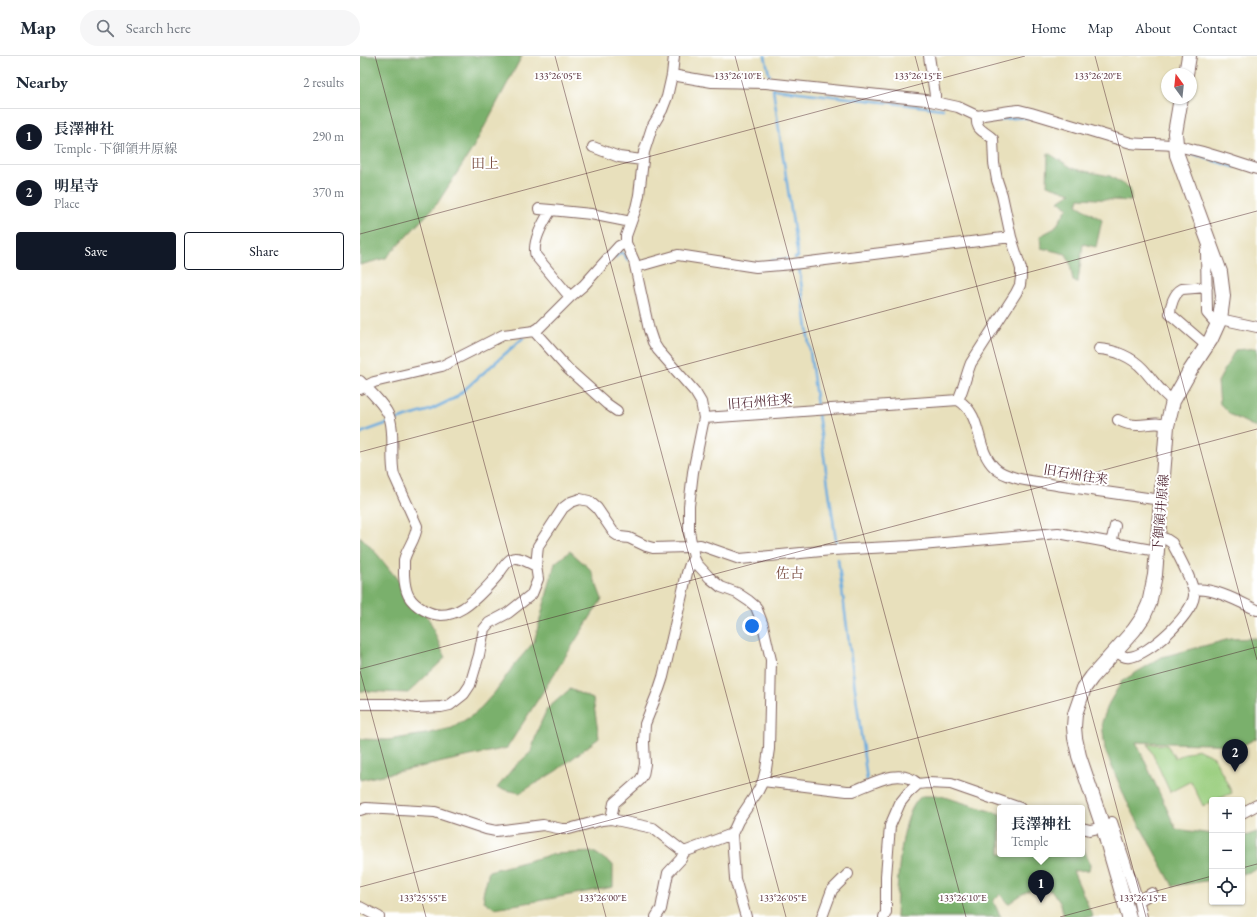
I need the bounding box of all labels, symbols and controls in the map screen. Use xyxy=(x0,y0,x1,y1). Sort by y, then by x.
search box xyxy=(80,10,360,46)
text: Map xyxy=(20,15,56,40)
icon: search xyxy=(94,17,116,39)
text: Search here xyxy=(126,18,191,37)
text: Home xyxy=(1031,19,1066,37)
text: Map xyxy=(1088,19,1113,37)
text: About xyxy=(1135,19,1171,37)
text: Contact xyxy=(1193,19,1237,37)
north arrow xyxy=(1161,68,1197,104)
text: 133°26'05"E xyxy=(534,69,582,82)
text: 133°26'10"E xyxy=(714,69,762,82)
text: 133°26'15"E xyxy=(894,69,942,82)
text: 133°26'20"E xyxy=(1074,69,1122,82)
text: Nearby xyxy=(16,71,68,93)
text: 2 results xyxy=(303,74,344,91)
text: 長澤神社 xyxy=(54,119,114,138)
text: 1 xyxy=(26,128,32,145)
text: 290 m xyxy=(313,128,344,145)
text: Temple · 下御領井原線 xyxy=(54,140,177,157)
district label: 田上 xyxy=(471,154,499,172)
text: 明星寺 xyxy=(54,176,99,195)
text: 2 xyxy=(26,184,32,201)
text: 370 m xyxy=(313,184,344,201)
text: Place xyxy=(54,195,80,212)
button: Save xyxy=(16,232,176,270)
button: Share xyxy=(184,232,344,270)
street label: 旧石州往来 xyxy=(727,390,793,413)
street label: 旧石州往来 xyxy=(1042,461,1109,488)
street label: 下御領井原線 xyxy=(1149,473,1172,553)
district label: 佐古 xyxy=(776,564,804,582)
your location xyxy=(742,616,762,636)
pin: 2 xyxy=(1222,739,1248,772)
map controls xyxy=(1209,797,1245,905)
button: + xyxy=(1209,797,1245,833)
popup xyxy=(997,805,1085,857)
text: 長澤神社 xyxy=(1011,814,1071,833)
text: Temple xyxy=(1011,833,1048,850)
button: − xyxy=(1209,833,1245,869)
button: locate xyxy=(1209,869,1245,905)
pin: 1 xyxy=(1028,870,1054,903)
text: 133°25'55"E xyxy=(399,891,447,904)
text: 133°26'00"E xyxy=(579,891,627,904)
text: 133°26'05"E xyxy=(759,891,807,904)
text: 133°26'10"E xyxy=(939,891,987,904)
text: 133°26'15"E xyxy=(1119,891,1167,904)

